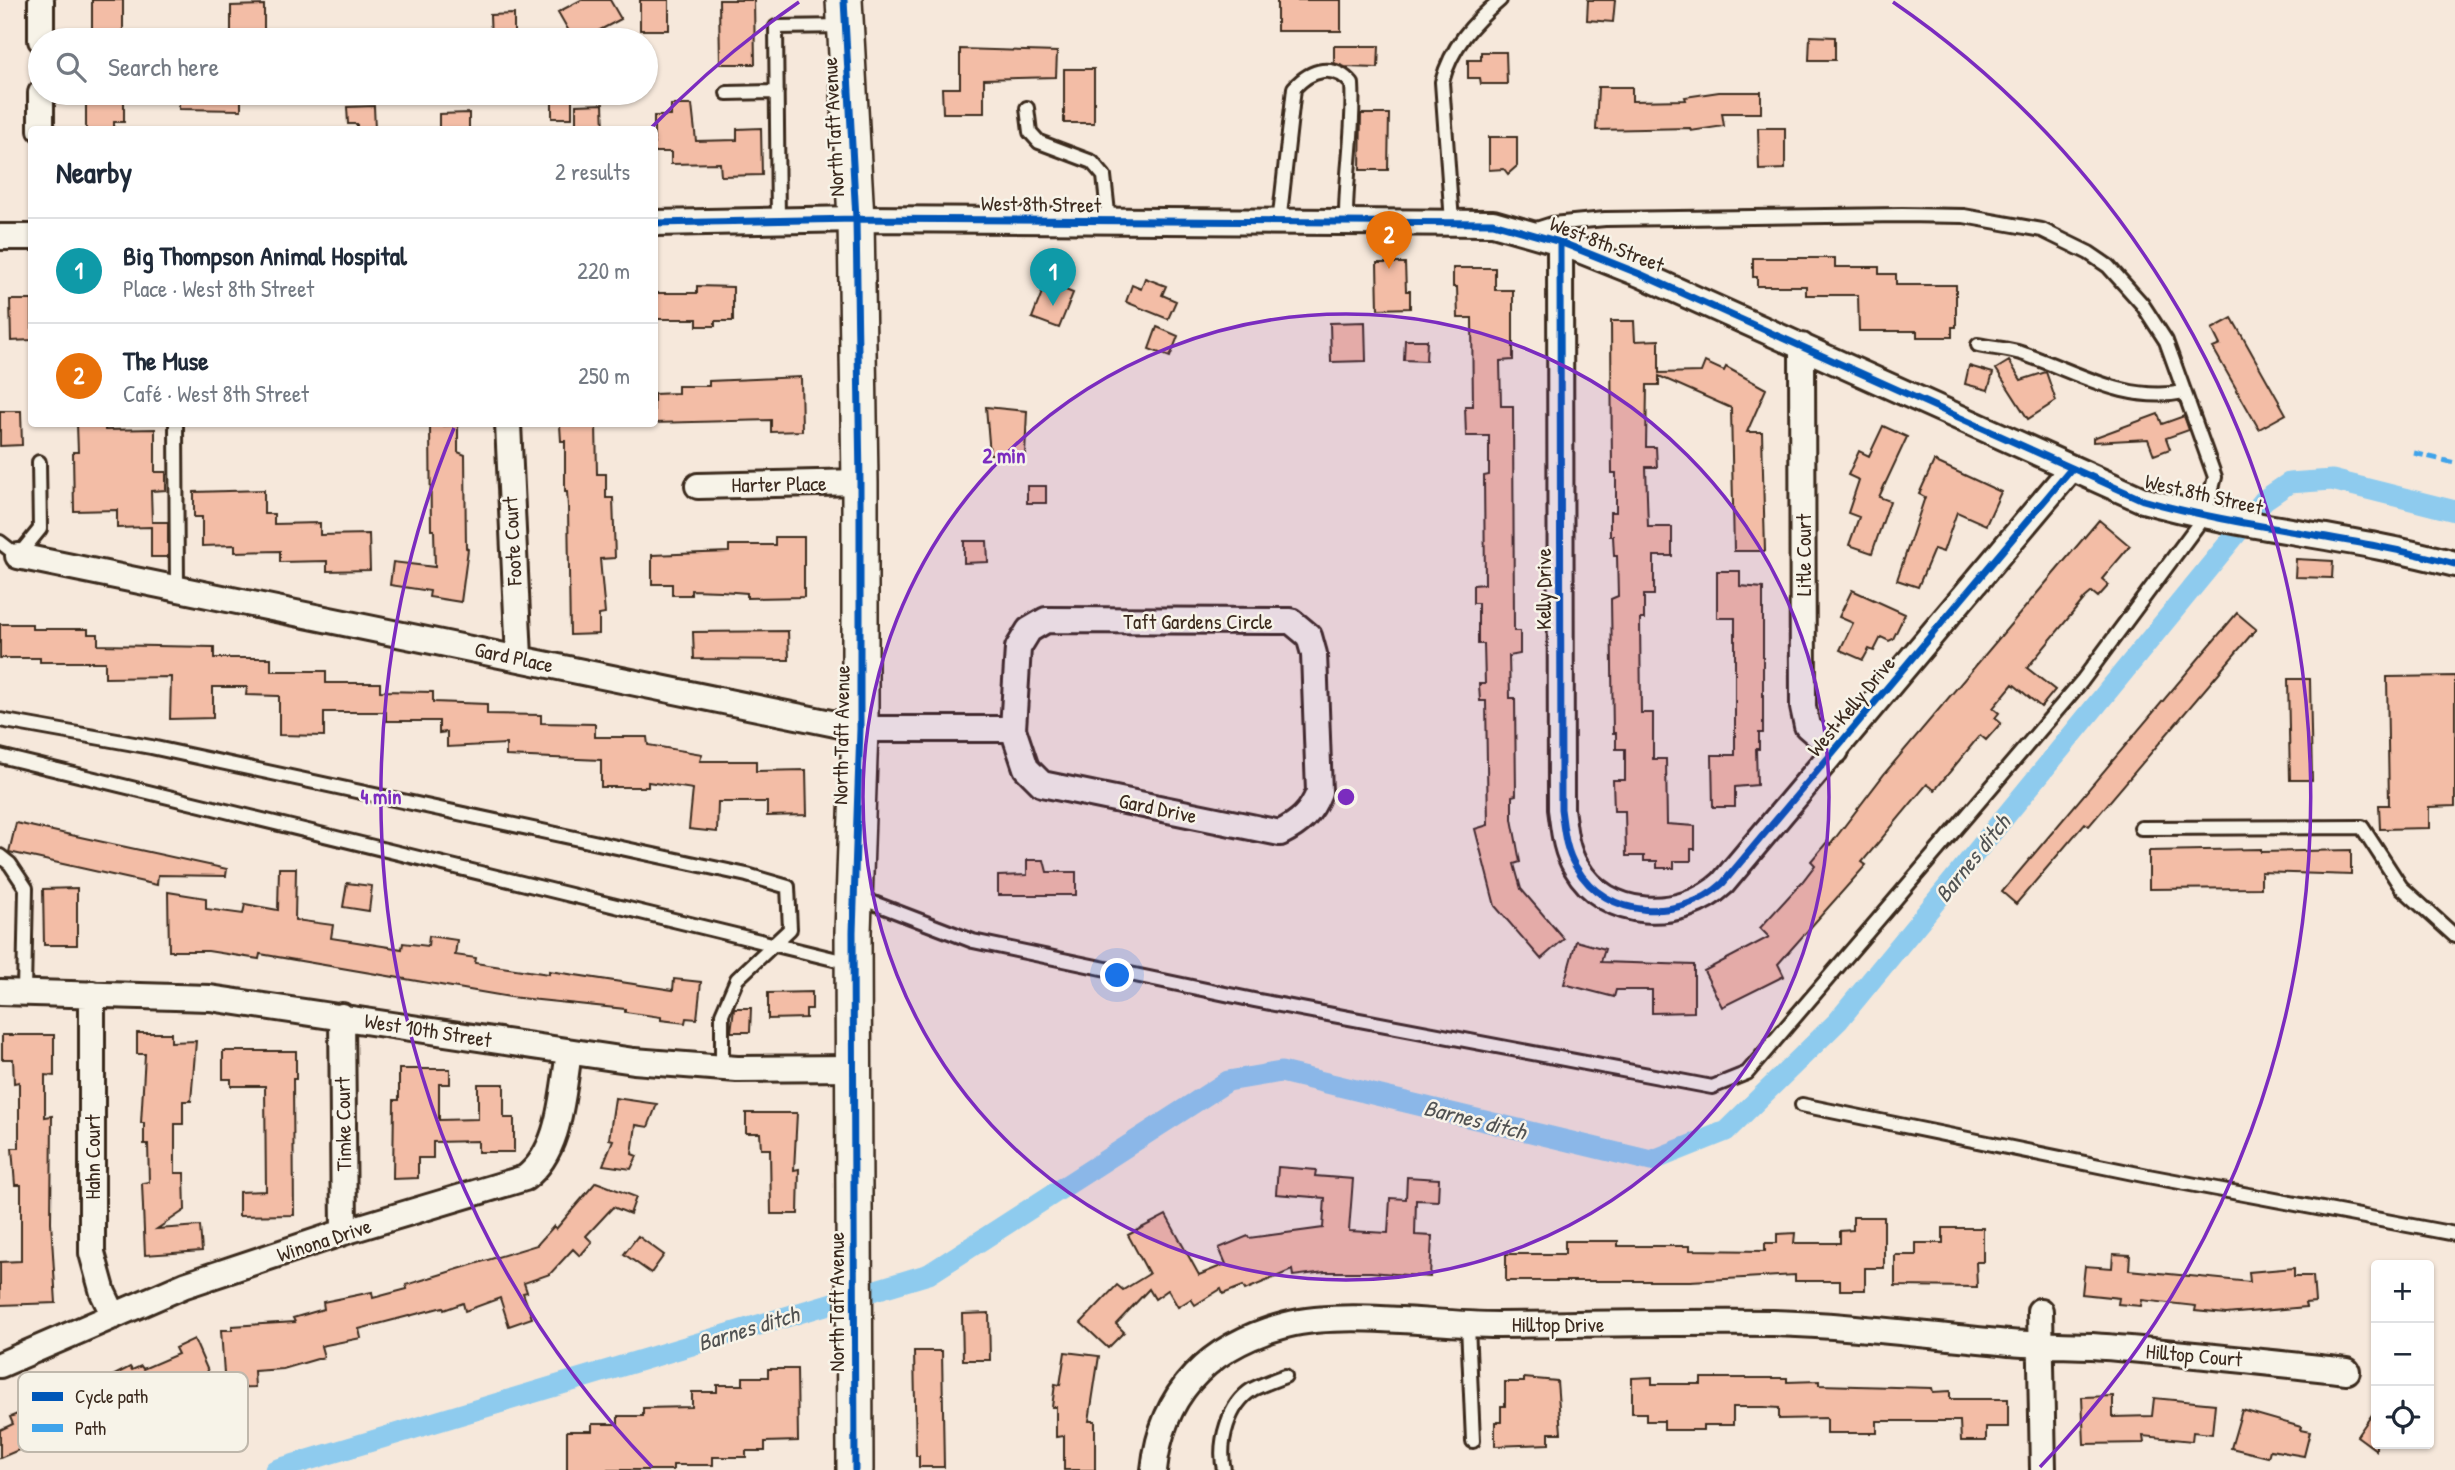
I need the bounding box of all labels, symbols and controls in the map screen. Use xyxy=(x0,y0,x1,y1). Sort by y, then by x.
search box xyxy=(28,28,658,105)
icon: search xyxy=(52,48,90,86)
text: Search here xyxy=(108,49,219,84)
street label: North Taft Avenue xyxy=(815,57,851,197)
text: Nearby xyxy=(56,152,132,192)
text: 2 results xyxy=(555,156,630,187)
street label: West 8th Street xyxy=(981,188,1102,220)
street label: West 8th Street xyxy=(1546,209,1669,279)
pin: 2 xyxy=(1366,211,1412,269)
text: Big Thompson Animal Hospital xyxy=(123,238,407,273)
pin: 1 xyxy=(1030,248,1076,306)
text: 1 xyxy=(75,255,83,286)
text: 220 m xyxy=(577,255,630,286)
text: Place · West 8th Street xyxy=(123,273,314,304)
text: The Muse xyxy=(123,343,209,378)
text: 2 xyxy=(74,360,84,391)
text: 250 m xyxy=(578,360,630,391)
text: Café · West 8th Street xyxy=(123,378,309,409)
text: 2 min xyxy=(982,441,1026,470)
street label: West 8th Street xyxy=(2142,466,2267,522)
street label: Harter Place xyxy=(731,469,827,499)
street label: Foote Court xyxy=(495,495,529,587)
street label: Litle Court xyxy=(1789,513,1818,596)
street label: Kelly Drive xyxy=(1529,548,1558,630)
street label: Taft Gardens Circle xyxy=(1123,607,1273,636)
street label: Gard Place xyxy=(472,635,556,679)
street label: West Kelly Drive xyxy=(1800,650,1902,762)
street label: North Taft Avenue xyxy=(825,665,857,805)
text: 4 min xyxy=(360,782,402,811)
centre of rings xyxy=(1334,785,1358,809)
street label: Gard Drive xyxy=(1116,786,1200,830)
water label: Barnes ditch xyxy=(1927,807,2018,908)
your location xyxy=(1100,958,1134,992)
street label: West 10th Street xyxy=(362,1006,494,1054)
street label: Timke Court xyxy=(328,1076,358,1171)
water label: Barnes ditch xyxy=(1421,1091,1530,1147)
street label: Hahn Court xyxy=(78,1114,107,1199)
street label: Winona Drive xyxy=(273,1211,375,1269)
street label: North Taft Avenue xyxy=(822,1232,851,1372)
map controls xyxy=(2371,1260,2434,1449)
button: + xyxy=(2371,1260,2434,1323)
water label: Barnes ditch xyxy=(694,1298,803,1358)
street label: Hilltop Drive xyxy=(1512,1310,1604,1339)
button: − xyxy=(2371,1323,2434,1386)
street label: Hilltop Court xyxy=(2145,1336,2244,1374)
legend xyxy=(18,1372,248,1452)
text: Cycle path xyxy=(75,1383,148,1409)
button: locate xyxy=(2371,1386,2434,1449)
text: Path xyxy=(75,1415,106,1441)

